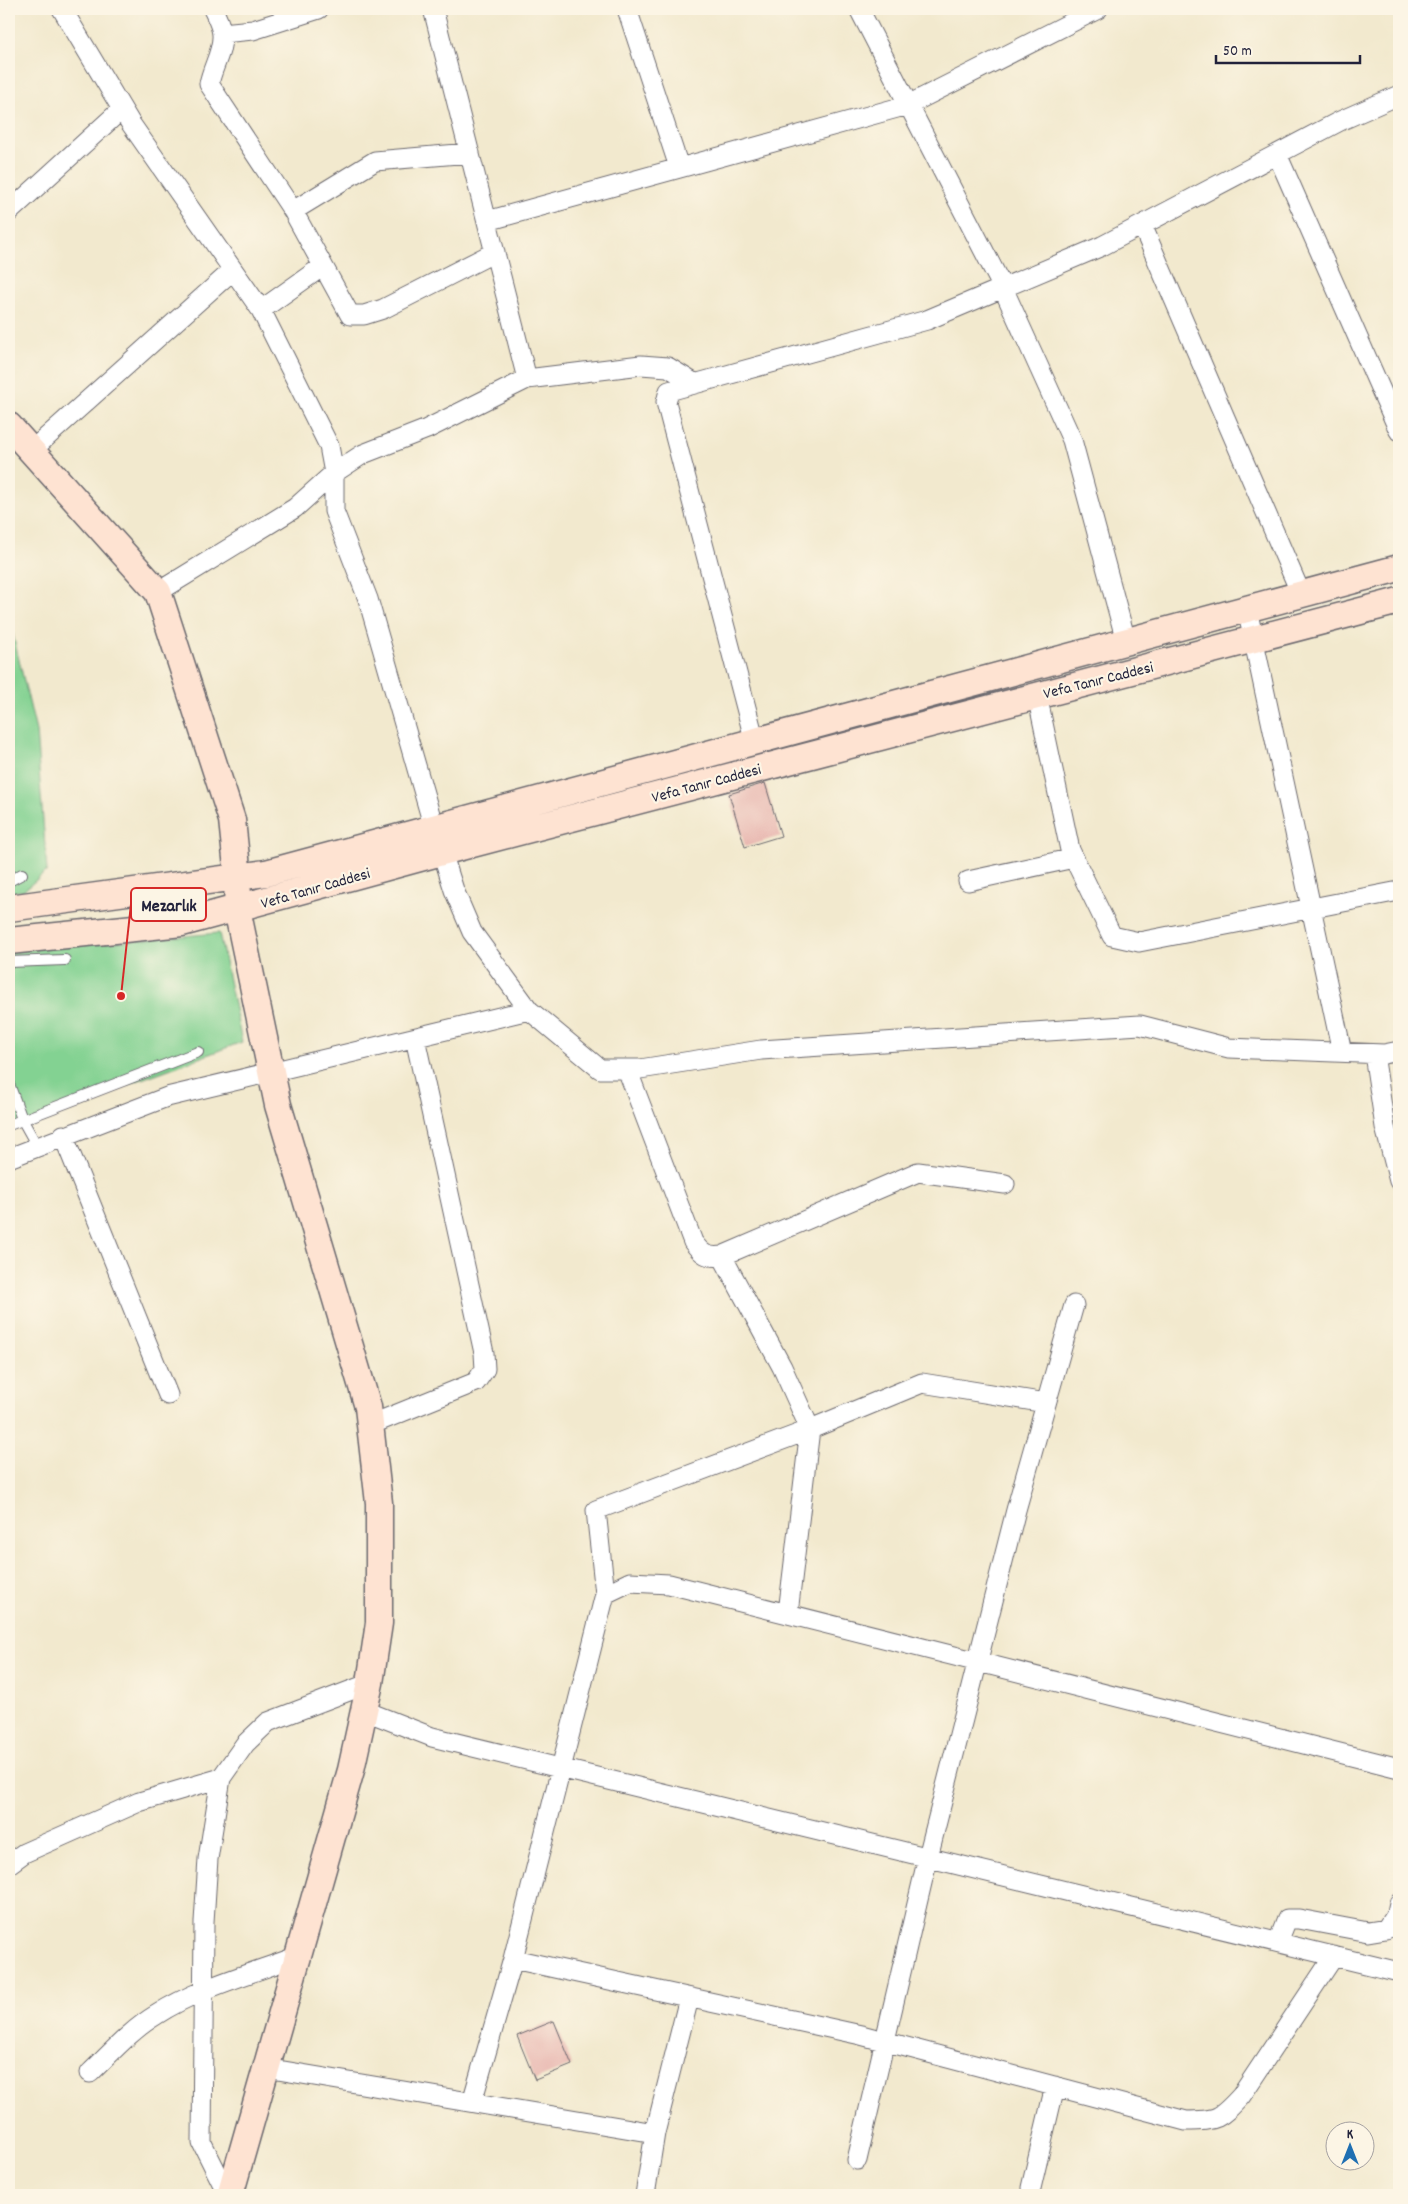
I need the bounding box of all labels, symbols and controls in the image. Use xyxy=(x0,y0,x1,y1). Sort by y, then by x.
scale bar xyxy=(1216,32,1359,64)
text: 50 m xyxy=(1223,41,1252,63)
street label: Vefa Tanır Caddesi xyxy=(1041,657,1156,706)
street label: Vefa Tanır Caddesi xyxy=(649,759,764,810)
street label: Vefa Tanır Caddesi xyxy=(258,863,373,916)
callout: Mezarlık xyxy=(131,888,206,921)
text: Mezarlık xyxy=(141,895,197,920)
north arrow xyxy=(1326,2122,1376,2172)
text: K xyxy=(1347,2125,1354,2145)

